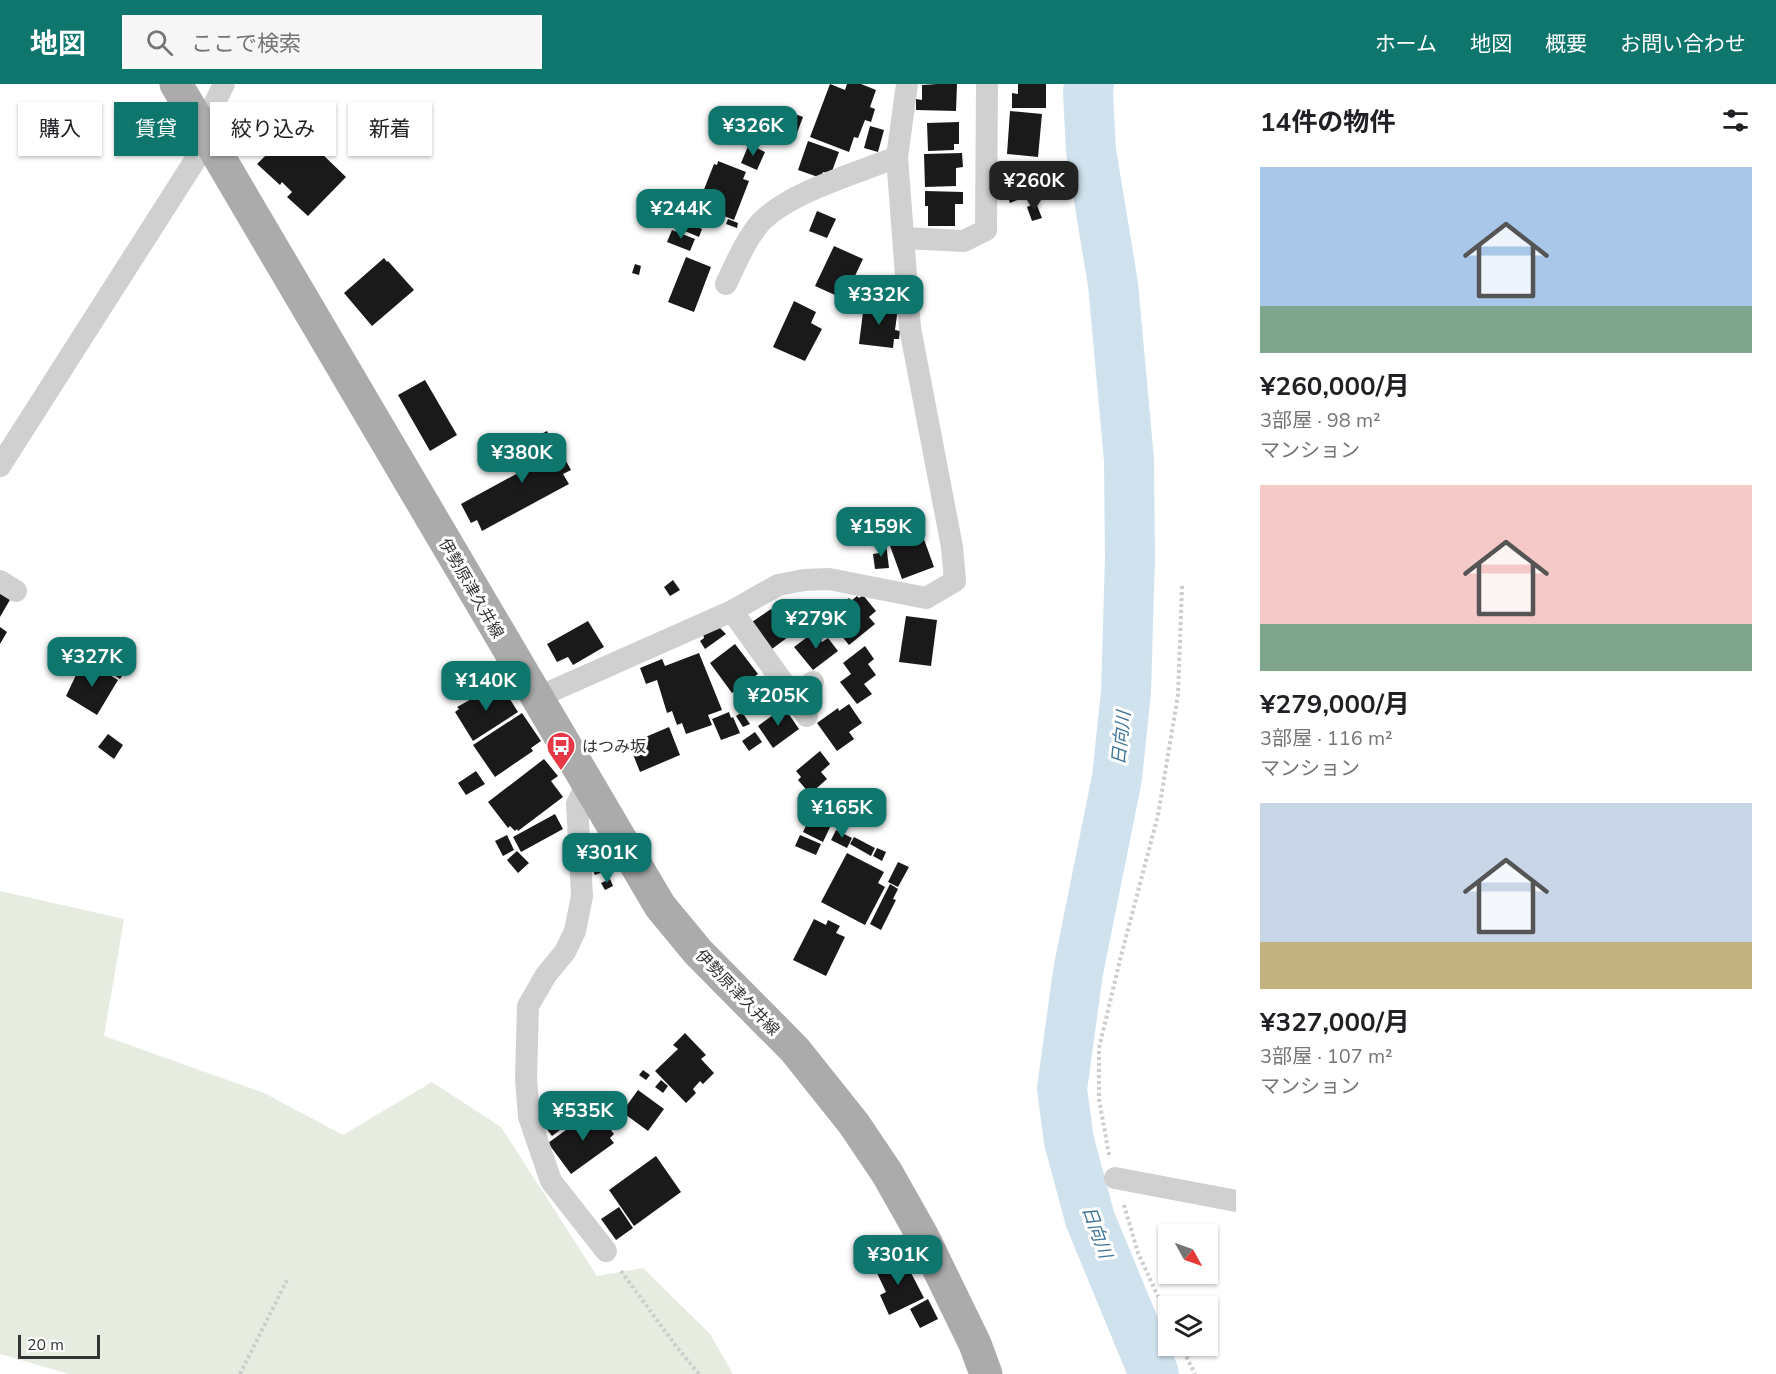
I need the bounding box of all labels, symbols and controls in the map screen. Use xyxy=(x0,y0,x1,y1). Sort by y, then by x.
search box xyxy=(122,15,542,69)
text: 地図 xyxy=(30,25,86,63)
icon: search xyxy=(143,26,176,59)
text: ここで検索 xyxy=(191,29,301,59)
text: ホーム xyxy=(1375,30,1437,58)
text: 地図 xyxy=(1470,30,1512,58)
text: 概要 xyxy=(1545,30,1587,58)
text: お問い合わせ xyxy=(1620,30,1746,58)
chip: 購入 xyxy=(18,102,102,156)
chip: 賃貸 xyxy=(114,102,198,156)
chip: 絞り込み xyxy=(210,102,336,156)
chip: 新着 xyxy=(348,102,432,156)
icon: filters xyxy=(1719,104,1752,137)
text: 14件の物件 xyxy=(1260,105,1395,140)
pin: ¥326K xyxy=(711,106,795,157)
text: ¥326K xyxy=(722,112,784,139)
pin: ¥260K xyxy=(992,161,1076,212)
text: ¥260K xyxy=(1003,167,1065,194)
pin: ¥244K xyxy=(639,189,723,240)
text: ¥244K xyxy=(650,195,712,222)
icon: home xyxy=(1452,206,1560,314)
pin: ¥332K xyxy=(837,275,921,326)
text: ¥332K xyxy=(848,281,910,308)
text: ¥260,000/月 xyxy=(1260,369,1410,404)
text: 3部屋 · 98 m² xyxy=(1260,407,1381,434)
pin: ¥380K xyxy=(480,433,564,484)
text: マンション xyxy=(1260,437,1360,464)
text: ¥380K xyxy=(491,439,553,466)
pin: ¥159K xyxy=(839,507,923,558)
text: ¥159K xyxy=(850,513,912,540)
icon: home xyxy=(1452,524,1560,632)
street label: 伊勢原津久井線 xyxy=(434,534,509,643)
pin: ¥279K xyxy=(774,599,858,650)
text: ¥279K xyxy=(785,605,847,632)
pin: ¥327K xyxy=(50,637,134,688)
text: ¥327K xyxy=(61,643,123,670)
pin: ¥140K xyxy=(444,661,528,712)
text: ¥140K xyxy=(455,667,517,694)
pin: ¥205K xyxy=(736,676,820,727)
text: ¥205K xyxy=(747,682,809,709)
text: ¥279,000/月 xyxy=(1260,687,1410,722)
water label: 日向川 xyxy=(1106,708,1136,766)
text: 3部屋 · 116 m² xyxy=(1260,725,1393,752)
bus stop icon: はつみ坂 xyxy=(545,730,577,772)
place label: はつみ坂 xyxy=(582,736,646,758)
text: マンション xyxy=(1260,755,1360,782)
pin: ¥165K xyxy=(800,788,884,839)
text: ¥165K xyxy=(811,794,873,821)
pin: ¥301K xyxy=(565,833,649,884)
text: ¥301K xyxy=(576,839,638,866)
icon: home xyxy=(1452,842,1560,950)
street label: 伊勢原津久井線 xyxy=(690,945,784,1041)
text: ¥327,000/月 xyxy=(1260,1005,1410,1040)
text: 3部屋 · 107 m² xyxy=(1260,1043,1393,1070)
text: マンション xyxy=(1260,1073,1360,1100)
pin: ¥535K xyxy=(541,1091,625,1142)
text: ¥535K xyxy=(552,1097,614,1124)
water label: 日向川 xyxy=(1076,1203,1118,1263)
north arrow xyxy=(1158,1224,1218,1284)
map controls xyxy=(1158,1224,1218,1356)
pin: ¥301K xyxy=(856,1235,940,1286)
text: ¥301K xyxy=(867,1241,929,1268)
button: layers xyxy=(1158,1296,1218,1356)
scale bar xyxy=(18,1332,100,1360)
text: 20 m xyxy=(27,1334,64,1356)

